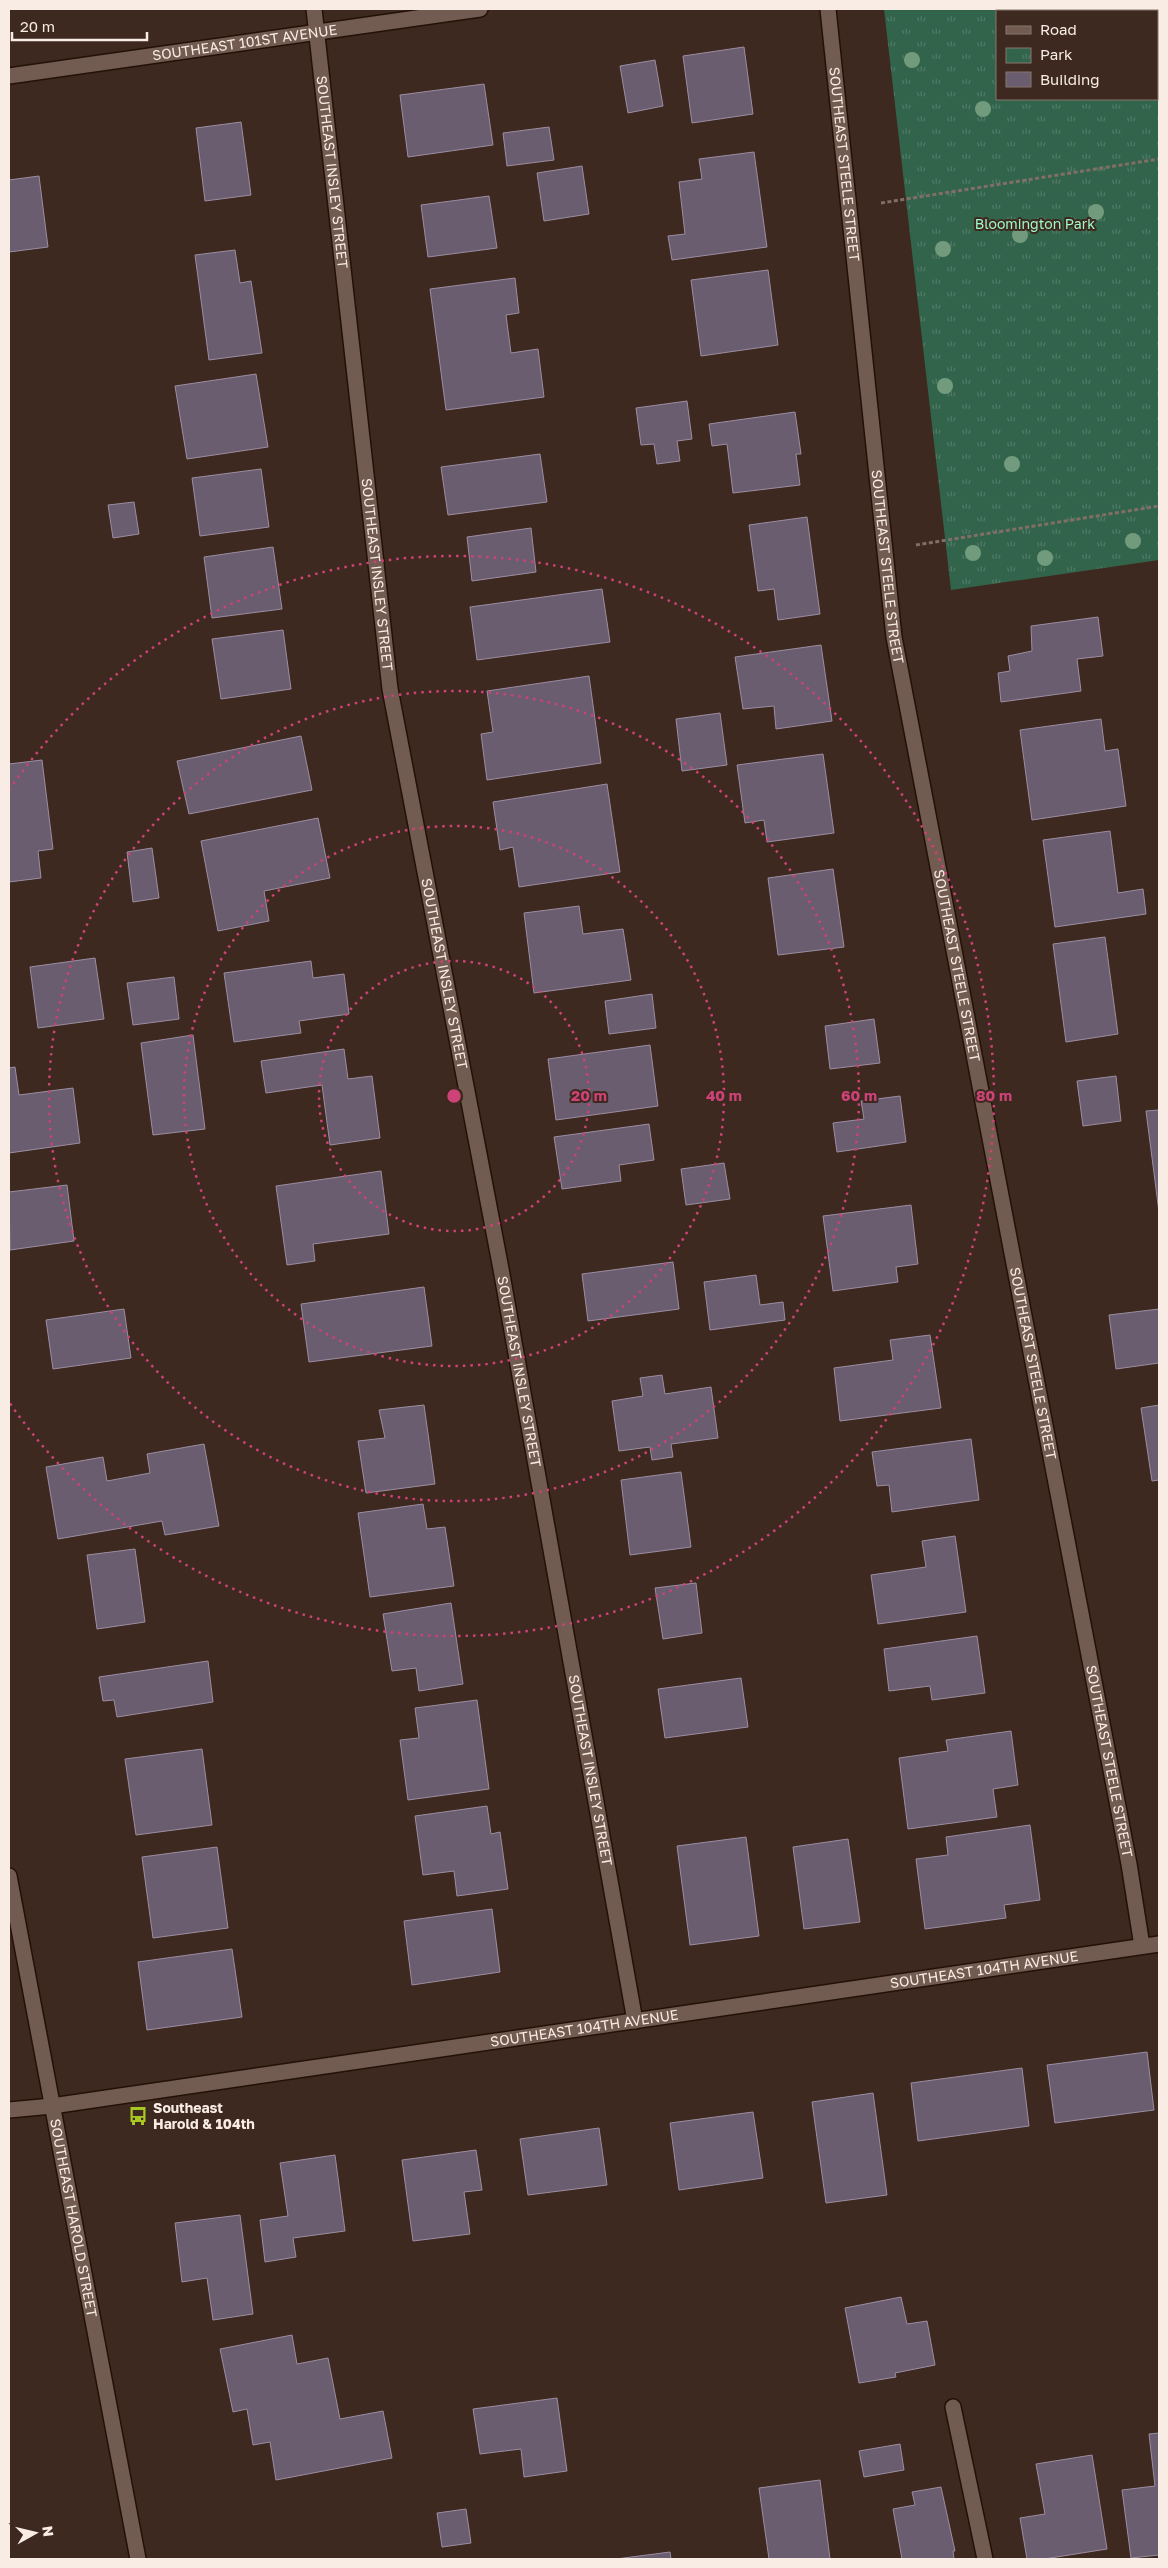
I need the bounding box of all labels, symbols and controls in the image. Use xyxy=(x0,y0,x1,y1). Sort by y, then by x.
scale bar xyxy=(12,10,148,42)
legend xyxy=(996,10,1158,100)
text: 20 m xyxy=(20,17,55,35)
street label: SOUTHEAST 101ST AVENUE xyxy=(151,20,338,64)
text: Road xyxy=(1040,20,1077,38)
text: Park xyxy=(1040,45,1073,63)
street label: SOUTHEAST STEELE STREET xyxy=(826,66,863,262)
text: Building xyxy=(1040,70,1100,88)
street label: SOUTHEAST INSLEY STREET xyxy=(314,75,352,270)
park label: Bloomington Park xyxy=(975,215,1095,232)
street label: SOUTHEAST STEELE STREET xyxy=(868,469,908,666)
street label: SOUTHEAST INSLEY STREET xyxy=(358,477,397,672)
street label: SOUTHEAST STEELE STREET xyxy=(931,868,984,1063)
street label: SOUTHEAST INSLEY STREET xyxy=(418,877,472,1071)
text: 20 m xyxy=(571,1086,607,1104)
text: 40 m xyxy=(706,1086,742,1104)
text: 60 m xyxy=(841,1086,877,1104)
text: 80 m xyxy=(976,1086,1012,1104)
centre of rings xyxy=(445,1087,463,1105)
street label: SOUTHEAST STEELE STREET xyxy=(1007,1266,1060,1461)
street label: SOUTHEAST INSLEY STREET xyxy=(494,1275,545,1469)
street label: SOUTHEAST STEELE STREET xyxy=(1083,1663,1137,1859)
street label: SOUTHEAST INSLEY STREET xyxy=(565,1673,616,1867)
street label: SOUTHEAST 104TH AVENUE xyxy=(889,1947,1079,1991)
street label: SOUTHEAST 104TH AVENUE xyxy=(489,2005,680,2050)
place label: Southeast Harold & 104th xyxy=(153,2099,255,2132)
bus stop icon: Southeast Harold & 104th xyxy=(127,2105,149,2127)
street label: SOUTHEAST HAROLD STREET xyxy=(47,2117,101,2319)
north arrow xyxy=(10,2508,60,2558)
text: N xyxy=(39,2525,58,2538)

